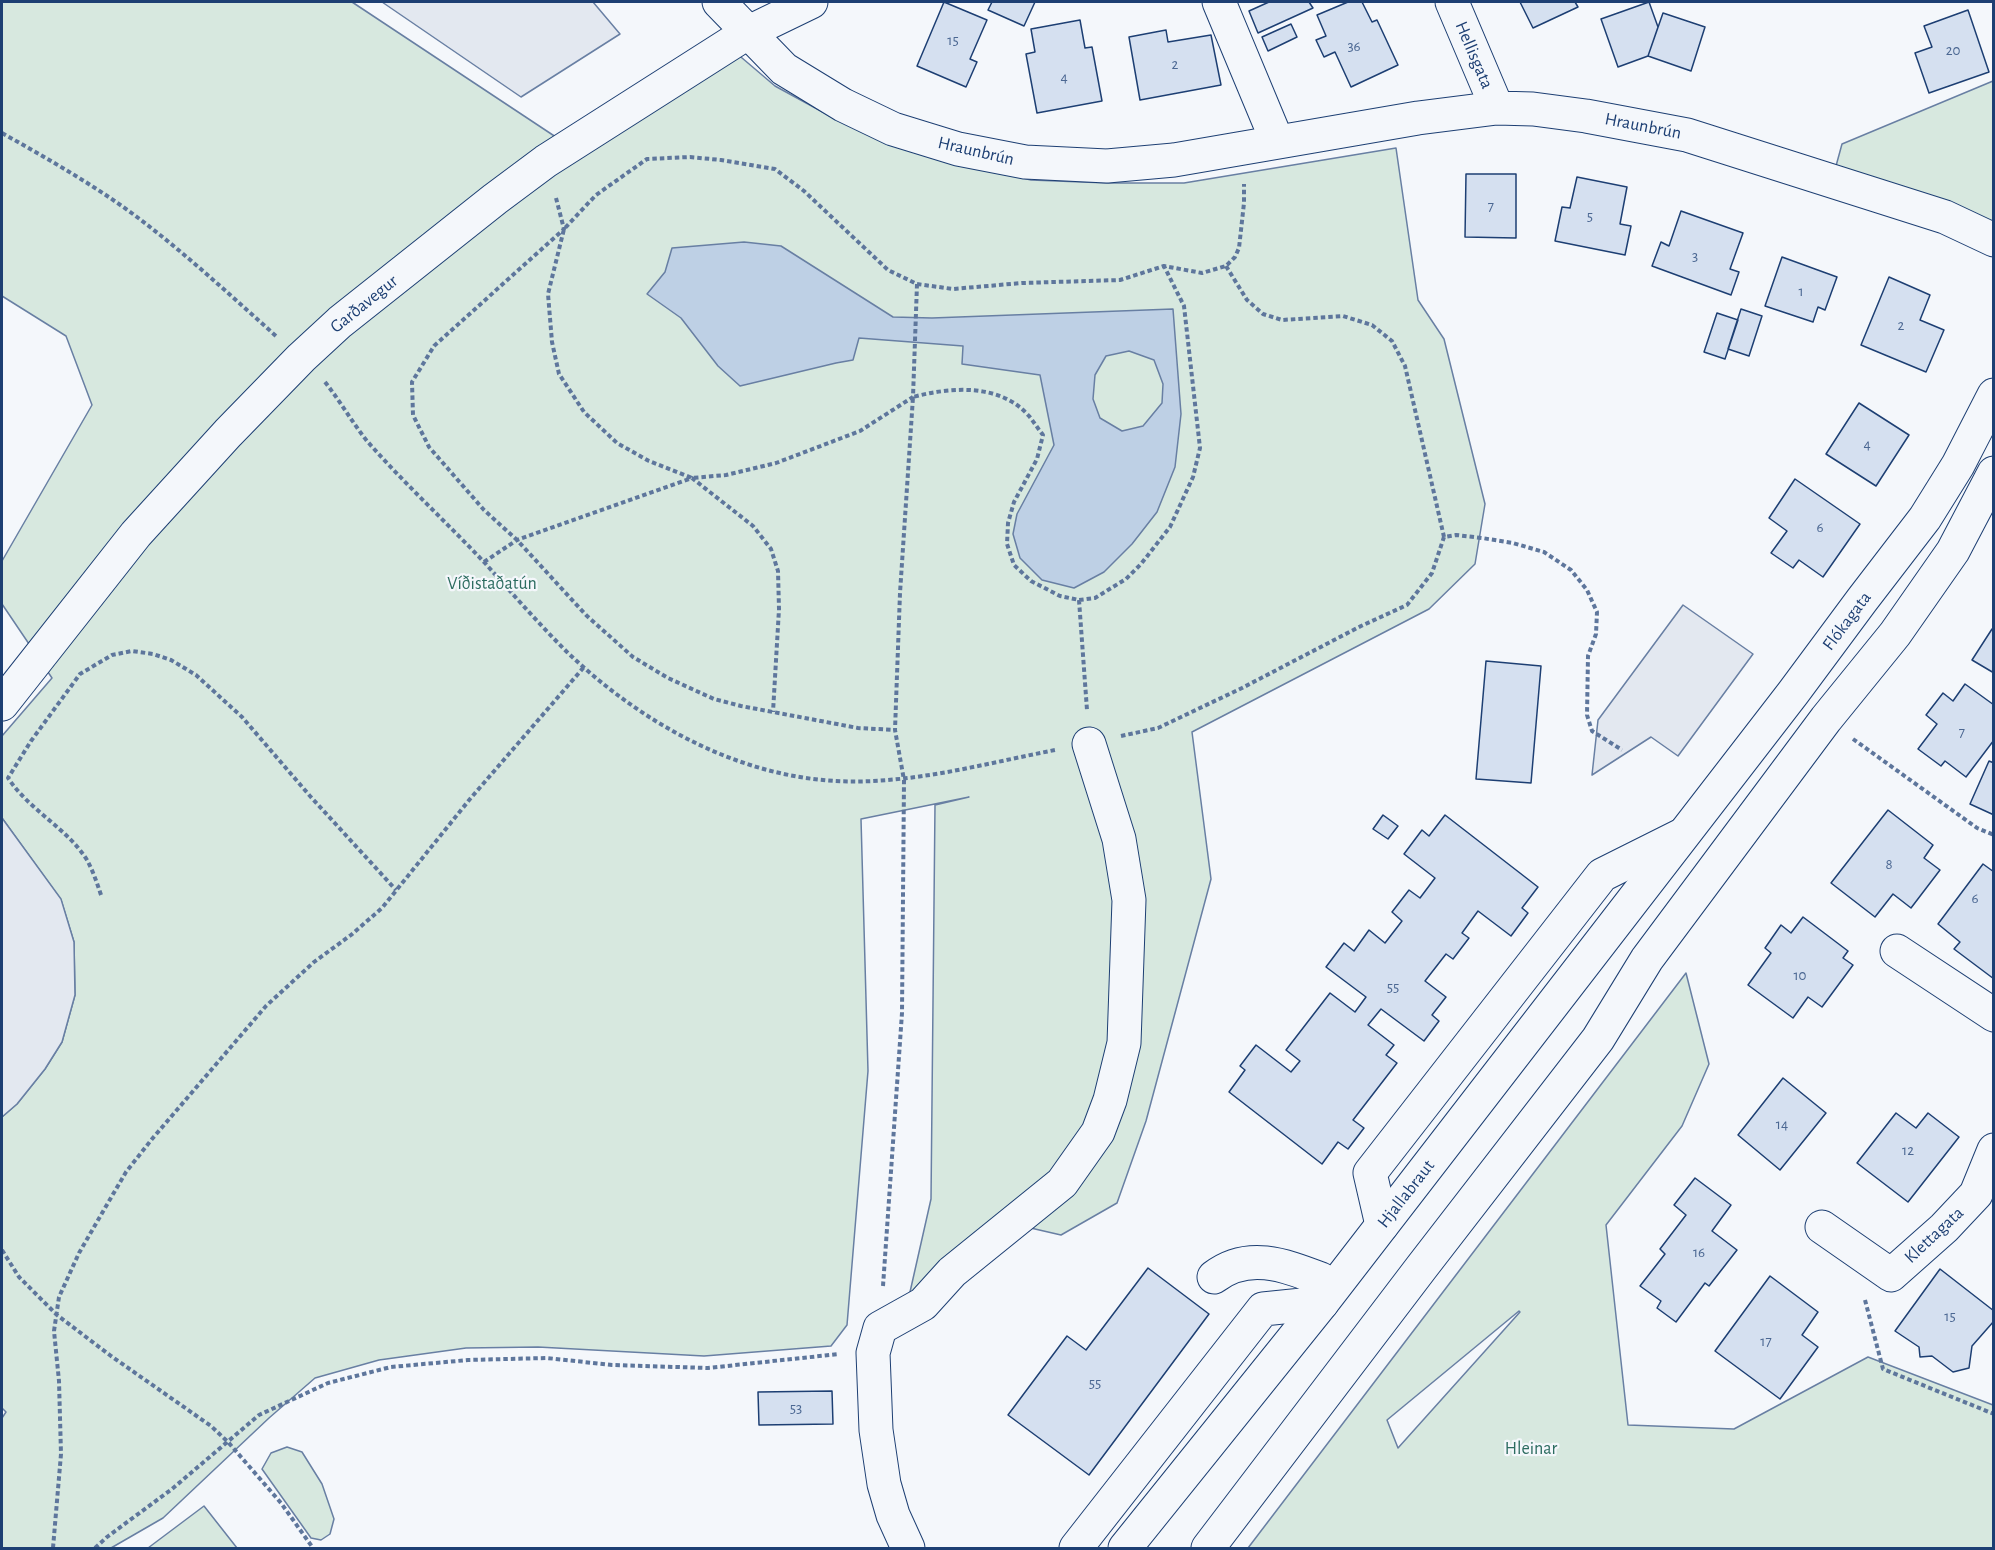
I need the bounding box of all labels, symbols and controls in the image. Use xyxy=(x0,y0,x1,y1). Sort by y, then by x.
street label: Hellisgata xyxy=(1450,18,1498,92)
house number: 15 xyxy=(947,31,959,49)
house number: 36 xyxy=(1347,37,1361,55)
house number: 20 xyxy=(1946,41,1960,59)
house number: 2 xyxy=(1172,55,1178,73)
house number: 4 xyxy=(1060,68,1068,86)
street label: Hraunbrún xyxy=(1603,108,1683,144)
street label: Hraunbrún xyxy=(936,132,1016,170)
house number: 7 xyxy=(1488,197,1494,215)
house number: 5 xyxy=(1587,207,1593,225)
house number: 3 xyxy=(1692,247,1698,265)
street label: Garðavegur xyxy=(326,270,402,338)
house number: 1 xyxy=(1798,282,1804,300)
house number: 2 xyxy=(1898,316,1904,334)
house number: 4 xyxy=(1863,435,1871,453)
house number: 6 xyxy=(1816,518,1824,536)
park label: Víðistaðatún xyxy=(447,573,537,595)
street label: Flókagata xyxy=(1818,587,1876,655)
house number: 7 xyxy=(1959,723,1965,741)
house number: 8 xyxy=(1885,855,1893,873)
house number: 6 xyxy=(1971,889,1979,907)
house number: 10 xyxy=(1793,966,1807,984)
house number: 55 xyxy=(1387,978,1399,996)
house number: 14 xyxy=(1776,1115,1788,1133)
house number: 12 xyxy=(1902,1141,1914,1159)
street label: Hjallabraut xyxy=(1373,1156,1439,1232)
street label: Klettagata xyxy=(1900,1202,1968,1268)
house number: 16 xyxy=(1693,1243,1705,1261)
house number: 15 xyxy=(1944,1307,1956,1325)
house number: 17 xyxy=(1760,1332,1772,1350)
house number: 55 xyxy=(1089,1374,1101,1392)
house number: 53 xyxy=(790,1399,802,1417)
park label: Hleinar xyxy=(1505,1438,1557,1460)

